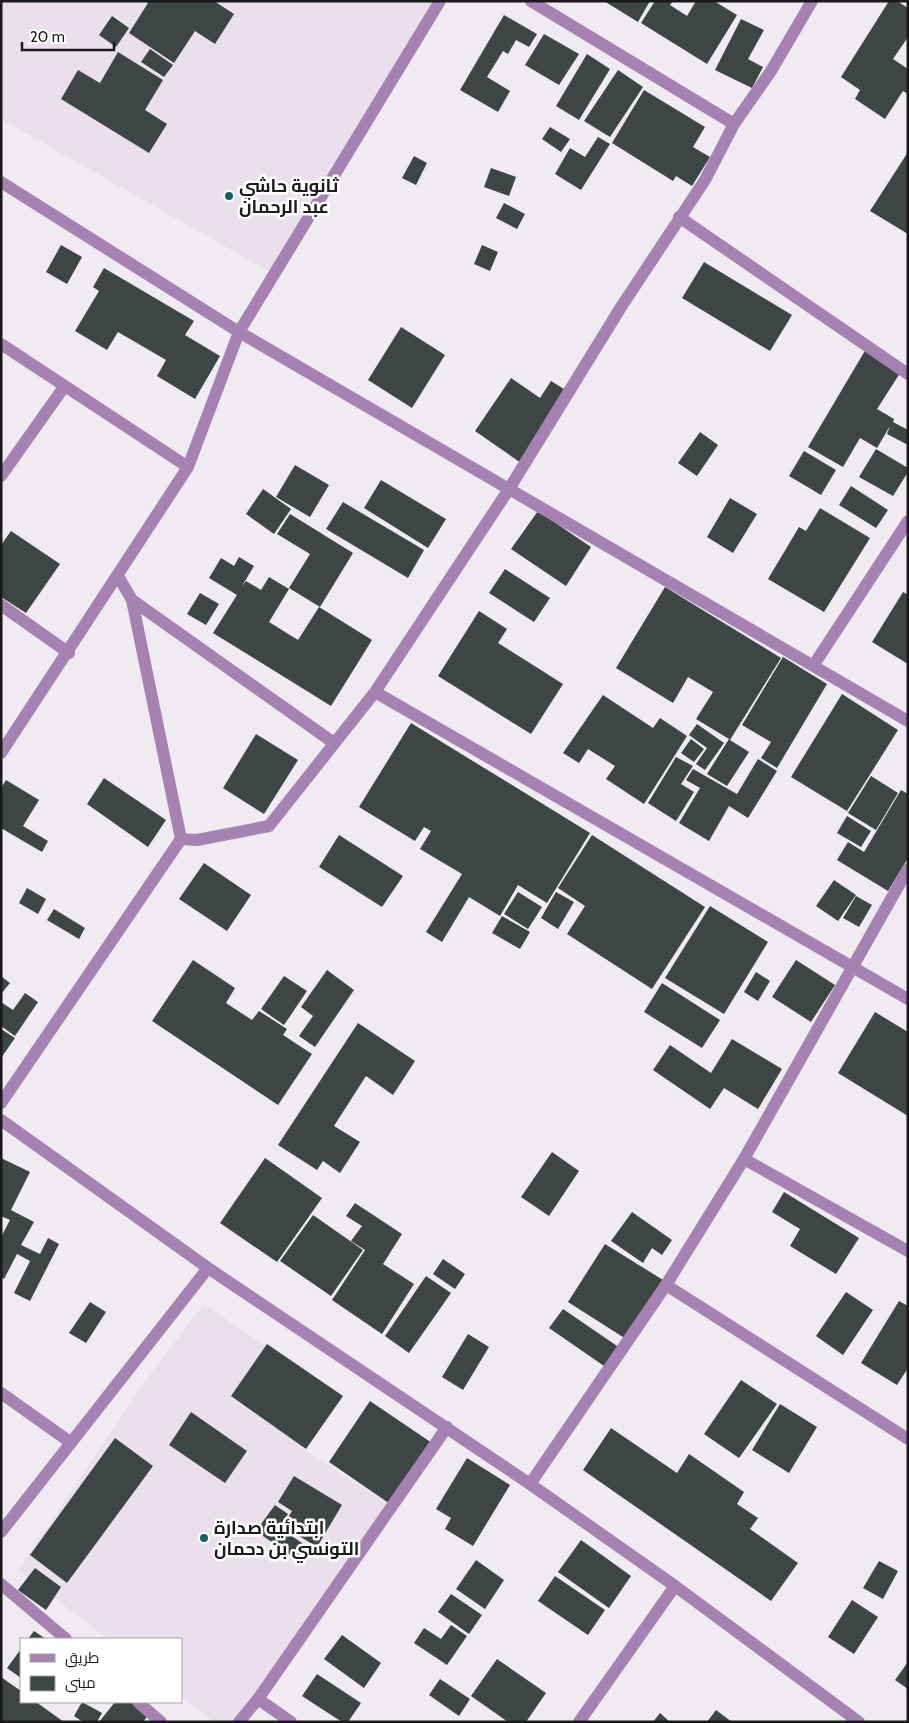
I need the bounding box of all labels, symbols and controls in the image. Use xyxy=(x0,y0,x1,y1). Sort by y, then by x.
scale bar xyxy=(22,20,115,52)
text: 20 m xyxy=(30,28,65,46)
place label: ثانوية حاشي عبد الرحمان xyxy=(239,175,339,218)
marker: ثانوية حاشي عبد الرحمان xyxy=(223,190,235,202)
place label: ابتدائية صدارة التونسي بن دحمان xyxy=(214,1517,359,1563)
marker: ابتدائية صدارة التونسي بن دحمان xyxy=(198,1532,210,1544)
legend xyxy=(20,1638,182,1703)
text: طريق xyxy=(65,1649,99,1668)
text: مبنى xyxy=(65,1674,96,1693)

